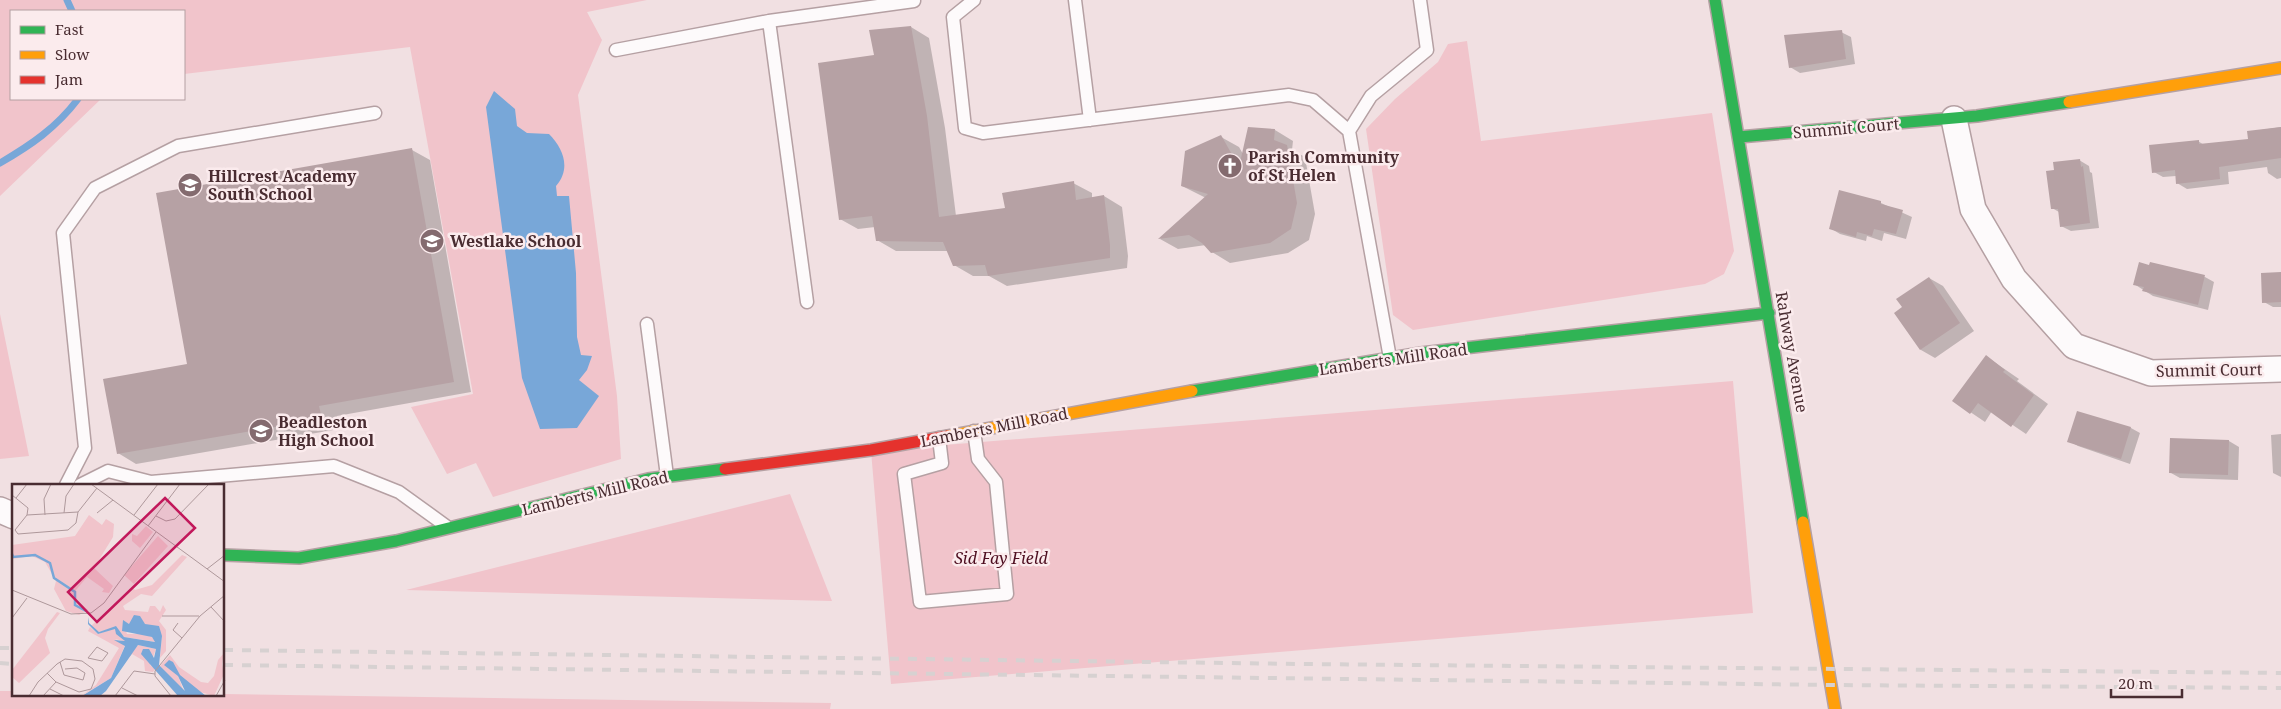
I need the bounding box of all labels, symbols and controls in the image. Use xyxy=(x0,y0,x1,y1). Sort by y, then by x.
legend xyxy=(10,10,185,100)
text: Fast xyxy=(55,19,84,39)
text: Slow xyxy=(55,44,89,64)
text: Jam xyxy=(54,69,83,89)
street label: Summit Court xyxy=(1792,112,1900,144)
place label: Parish Community of St Helen xyxy=(1248,146,1400,186)
church icon: Parish Community of St Helen xyxy=(1217,153,1243,179)
place label: Hillcrest Academy South School xyxy=(208,165,357,205)
school or university icon: Hillcrest Academy South School xyxy=(177,172,203,198)
school or university icon: Westlake School xyxy=(419,228,445,254)
place label: Westlake School xyxy=(450,230,582,252)
street label: Rahway Avenue xyxy=(1771,290,1813,414)
street label: Lamberts Mill Road xyxy=(1317,338,1469,380)
street label: Summit Court xyxy=(2156,358,2263,382)
street label: Lamberts Mill Road xyxy=(918,402,1070,452)
place label: Beadleston High School xyxy=(278,411,375,451)
school or university icon: Beadleston High School xyxy=(248,418,274,444)
street label: Lamberts Mill Road xyxy=(520,465,671,521)
inset map xyxy=(12,484,225,696)
park label: Sid Fay Field xyxy=(954,547,1049,569)
scale bar xyxy=(2111,666,2182,698)
text: 20 m xyxy=(2118,673,2153,693)

